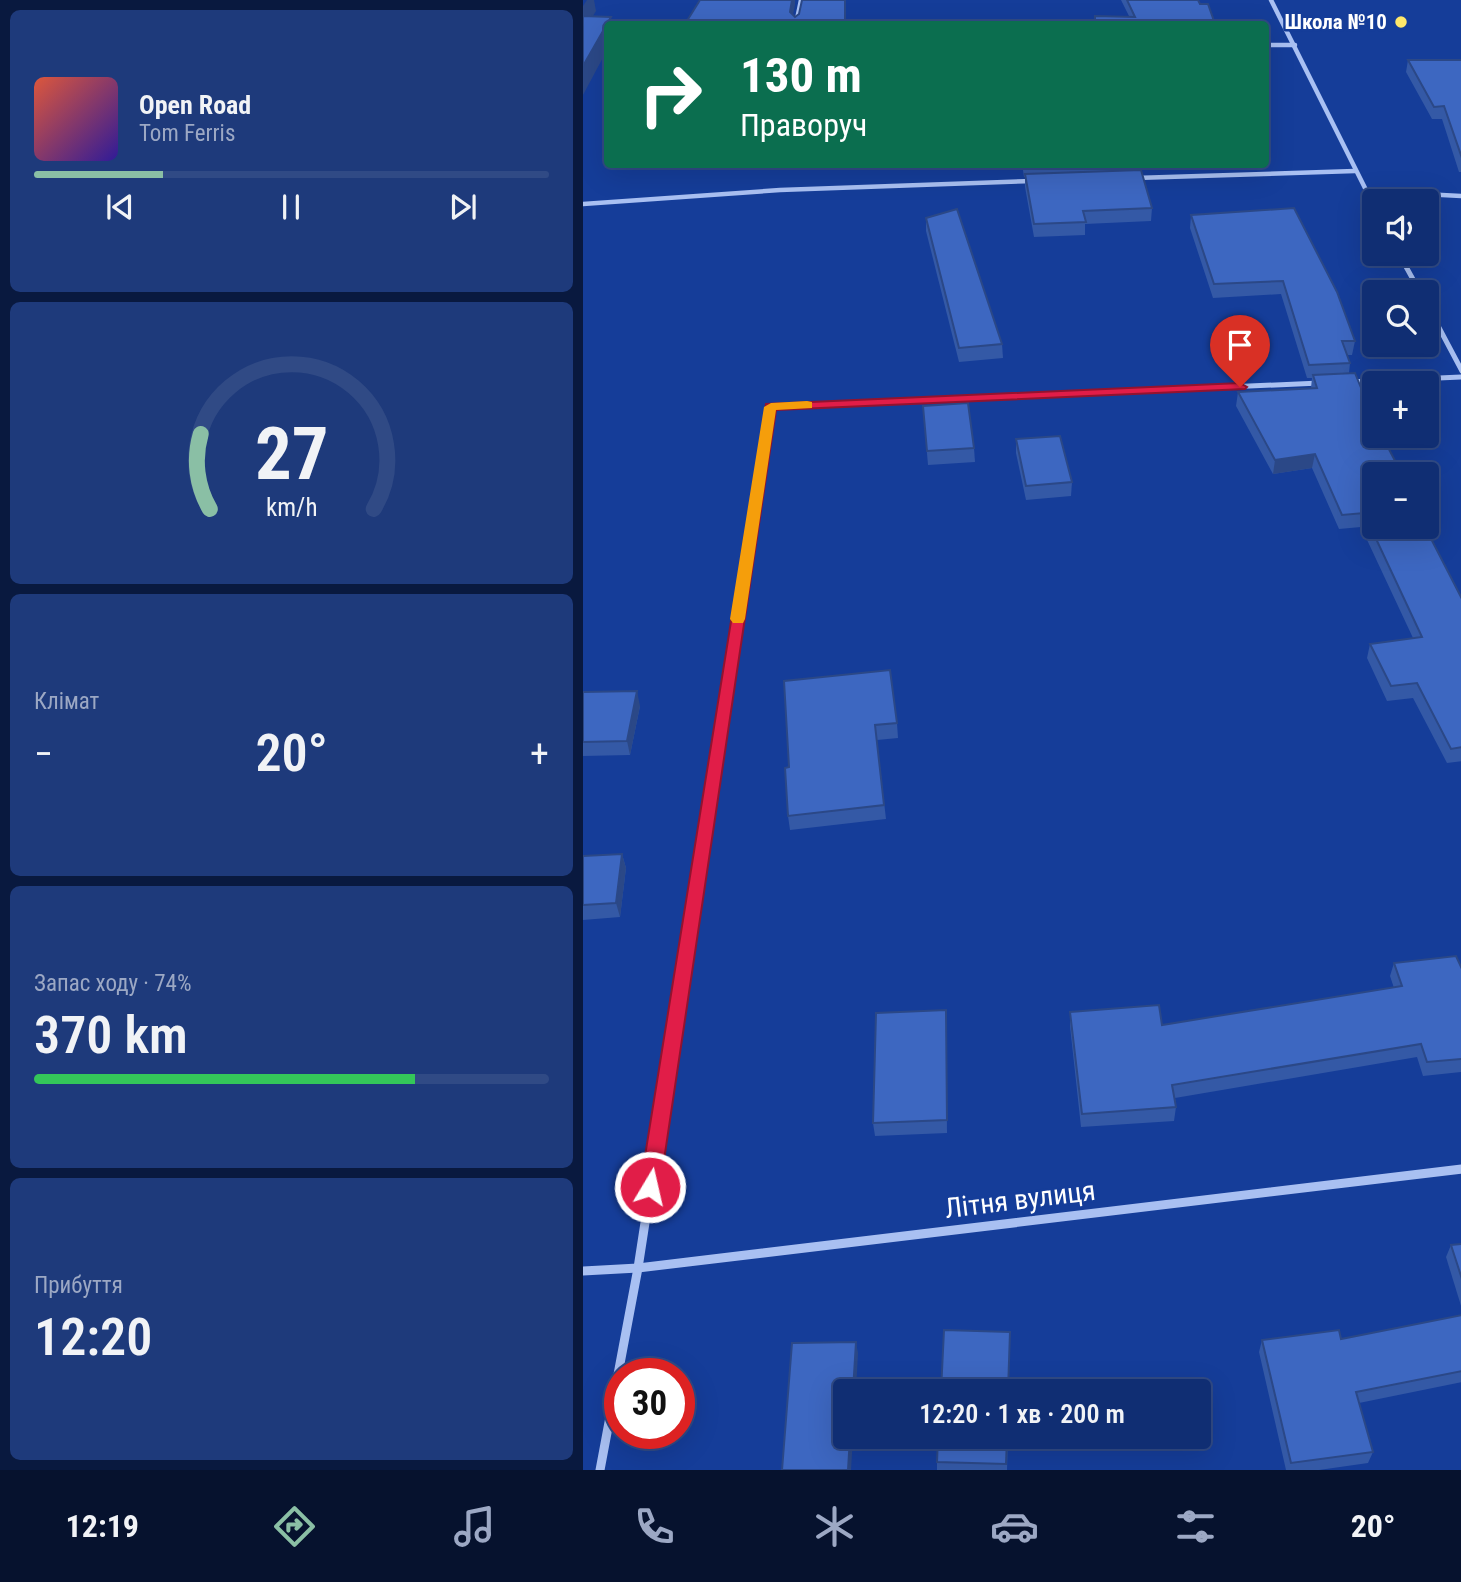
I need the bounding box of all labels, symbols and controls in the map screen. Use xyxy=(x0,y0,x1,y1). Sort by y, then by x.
place label: Школа №10 xyxy=(1284,10,1387,34)
marker: Школа №10 xyxy=(1393,14,1409,30)
text: 130 m xyxy=(740,47,862,104)
icon: right xyxy=(625,49,716,140)
text: Open Road xyxy=(139,90,251,120)
text: Праворуч xyxy=(740,106,867,144)
text: Tom Ferris xyxy=(139,120,235,147)
icon: previous xyxy=(101,188,139,226)
icon: pause xyxy=(272,188,310,226)
icon: next xyxy=(444,188,482,226)
map controls xyxy=(1362,189,1439,539)
button: sound xyxy=(1362,189,1439,266)
button: search xyxy=(1362,280,1439,357)
pin xyxy=(1210,315,1270,387)
icon: arrive xyxy=(1221,326,1259,364)
button: + xyxy=(1362,371,1439,448)
text: 27 xyxy=(255,411,328,497)
button: − xyxy=(1362,462,1439,539)
text: km/h xyxy=(266,493,317,522)
text: Клімат xyxy=(34,688,99,715)
text: 20° xyxy=(255,723,328,784)
text: − xyxy=(34,732,53,776)
text: + xyxy=(530,732,549,776)
text: Запас ходу · 74% xyxy=(34,970,192,997)
text: 370 km xyxy=(34,1005,188,1066)
position arrow xyxy=(613,1150,687,1224)
street label: Літня вулиця xyxy=(943,1174,1097,1225)
text: Прибуття xyxy=(34,1272,123,1299)
text: 12:20 xyxy=(34,1307,152,1368)
speed limit sign: 30 xyxy=(604,1358,695,1449)
text: 12:20 · 1 хв · 200 m xyxy=(919,1399,1125,1429)
icon: directions xyxy=(270,1502,319,1551)
icon: music xyxy=(450,1502,499,1551)
icon: phone xyxy=(630,1502,679,1551)
icon: climate xyxy=(810,1502,859,1551)
icon: car xyxy=(990,1502,1039,1551)
icon: filters xyxy=(1171,1502,1220,1551)
text: 12:19 xyxy=(66,1507,139,1545)
text: 20° xyxy=(1351,1507,1395,1545)

